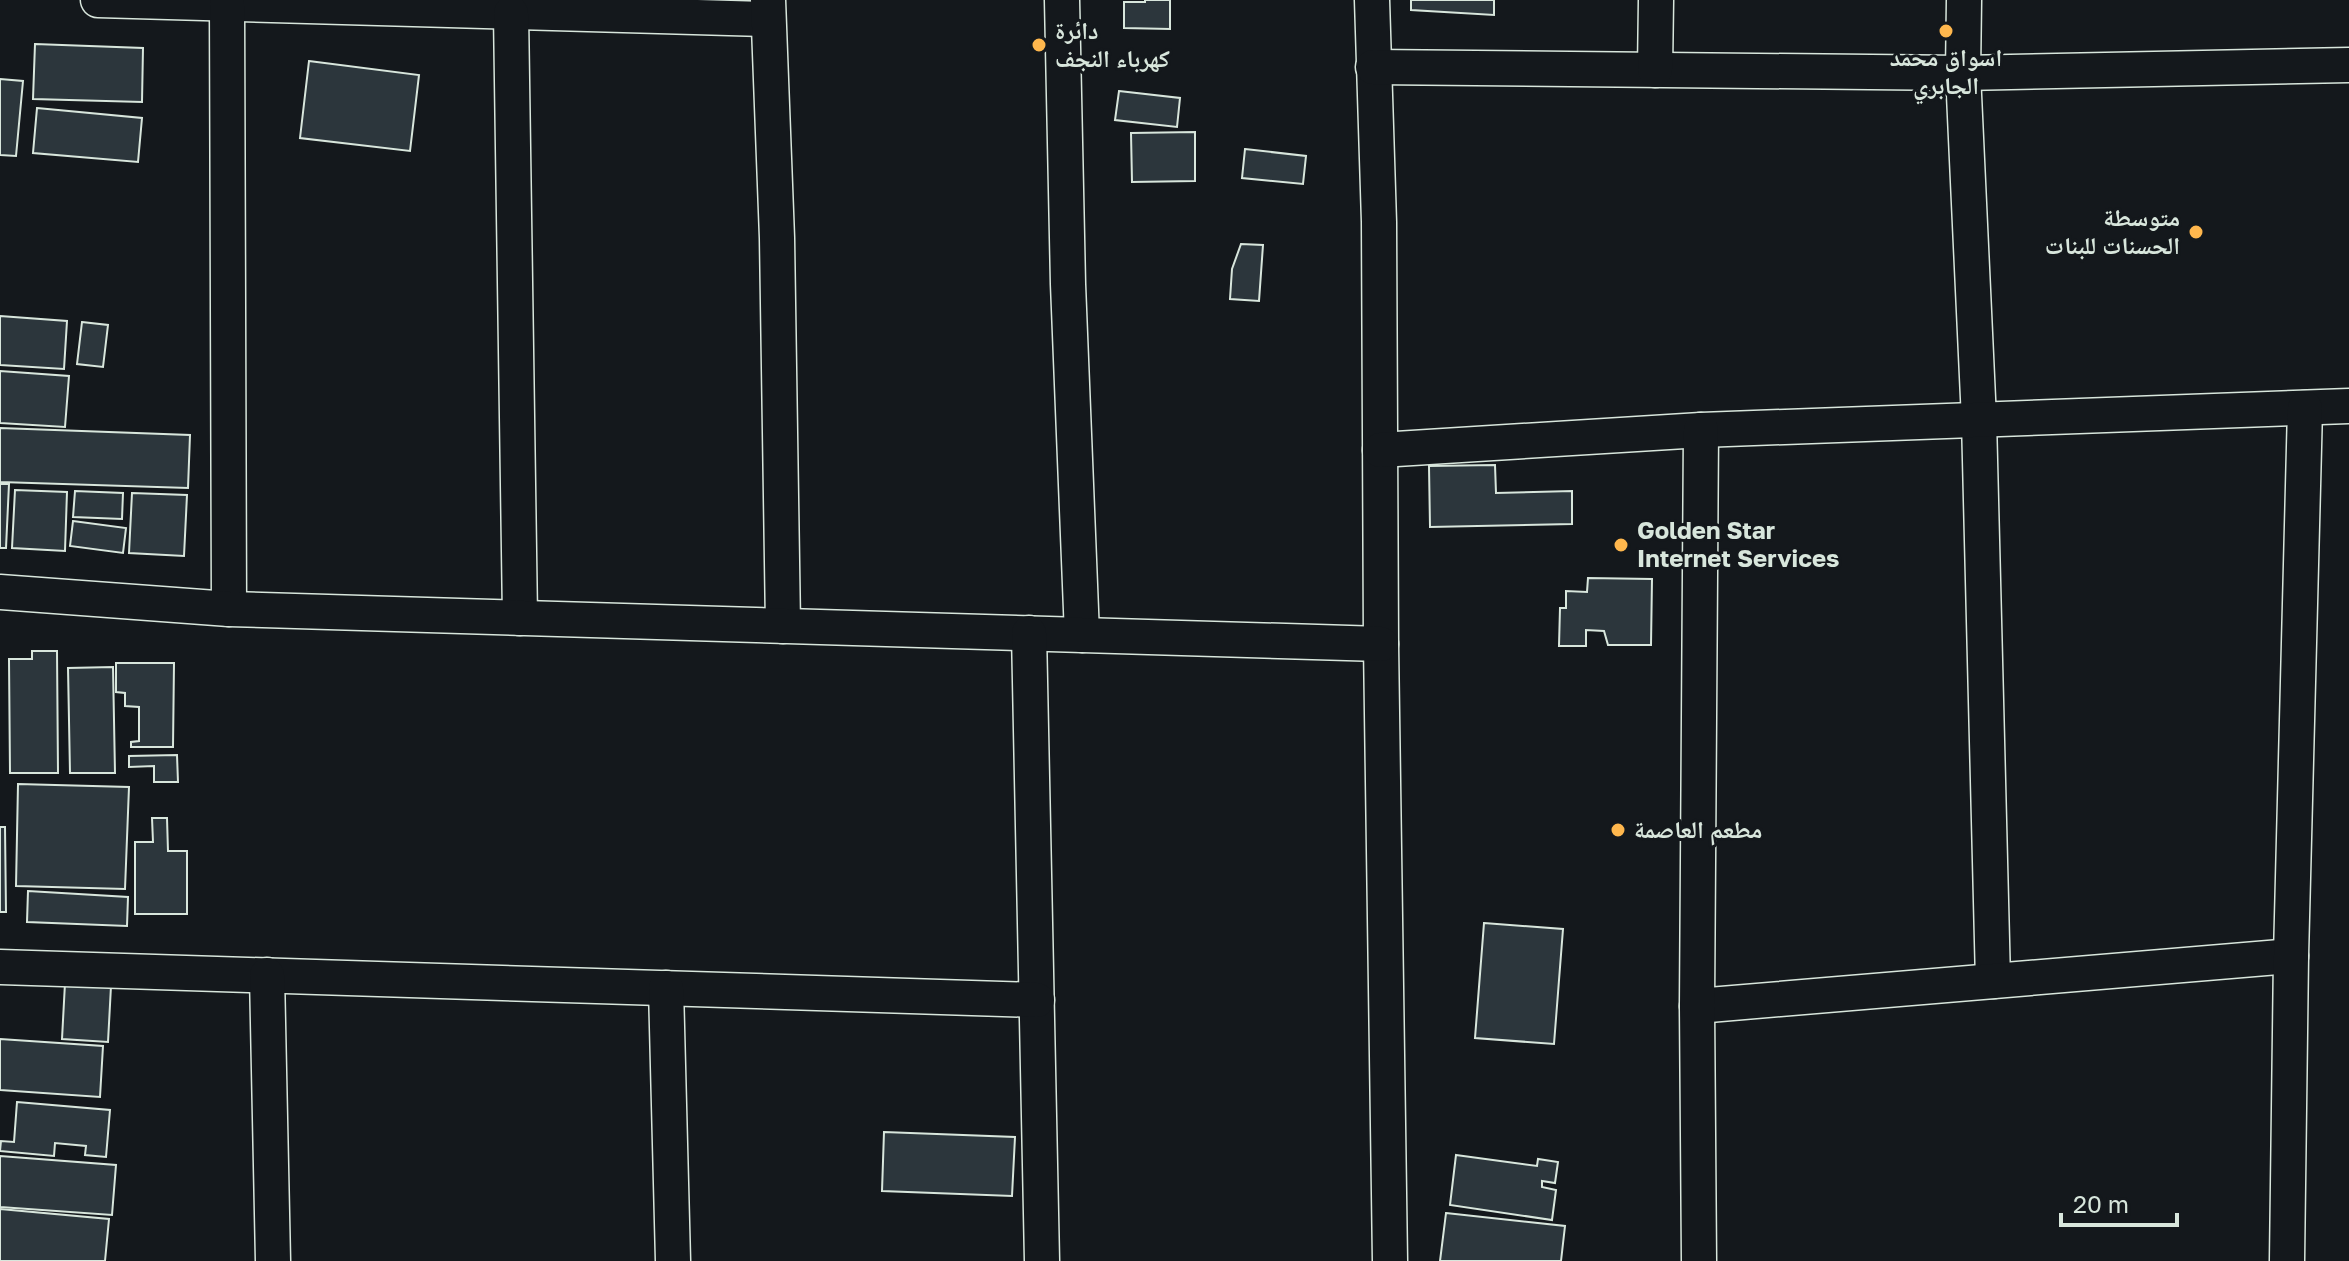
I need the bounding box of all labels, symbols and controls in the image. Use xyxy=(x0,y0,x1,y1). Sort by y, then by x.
place label: دائرة كهرباء النجف xyxy=(1055,15,1170,73)
marker: اسواق محمد الجابري xyxy=(1937,22,1955,40)
marker: دائرة كهرباء النجف xyxy=(1030,36,1048,54)
place label: اسواق محمد الجابري xyxy=(1890,42,2002,105)
place label: متوسطة الحسنات للبنات xyxy=(2045,202,2180,260)
marker: متوسطة الحسنات للبنات xyxy=(2187,223,2205,241)
place label: Golden Star Internet Services xyxy=(1637,515,1840,572)
marker: Golden Star Internet Services xyxy=(1612,536,1630,554)
place label: مطعم العاصمة xyxy=(1634,814,1762,846)
marker: مطعم العاصمة xyxy=(1609,821,1627,839)
scale bar xyxy=(2061,1177,2177,1227)
text: 20 m xyxy=(2073,1189,2129,1218)

